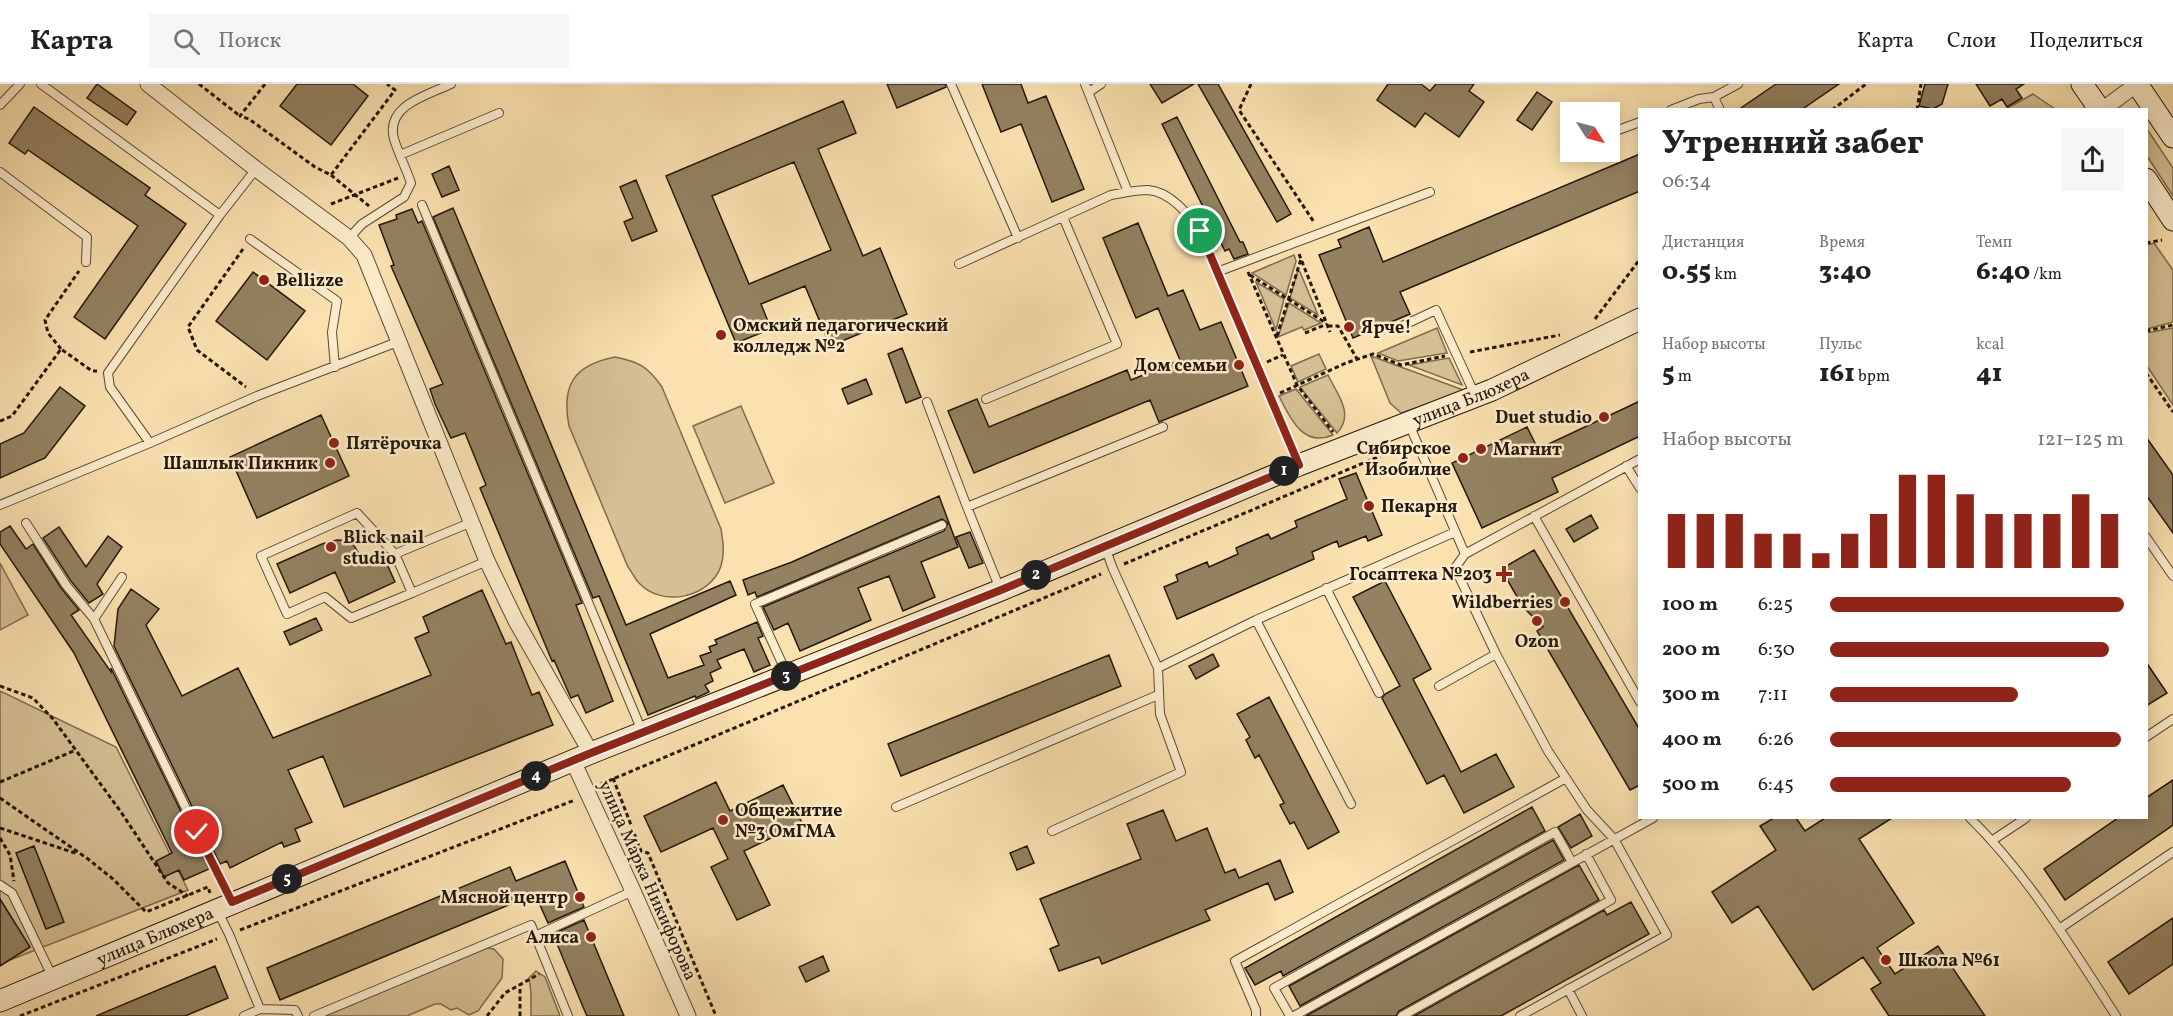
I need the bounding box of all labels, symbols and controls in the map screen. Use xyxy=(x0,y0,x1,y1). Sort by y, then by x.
search box xyxy=(149,14,569,68)
text: Карта xyxy=(30,22,113,61)
icon: search xyxy=(170,25,203,58)
text: Поиск xyxy=(218,26,281,57)
text: Карта xyxy=(1857,27,1914,56)
text: Слои xyxy=(1947,27,1996,56)
text: Поделиться xyxy=(2029,27,2143,56)
north arrow xyxy=(1560,102,1620,162)
map controls xyxy=(1560,102,1620,162)
text: Утренний забег xyxy=(1662,122,1923,168)
button: share xyxy=(2061,128,2124,191)
text: 06:34 xyxy=(1662,168,1711,196)
pin xyxy=(1174,205,1225,256)
icon: arrive xyxy=(1183,214,1216,247)
text: Дистанция xyxy=(1662,232,1744,254)
text: Время xyxy=(1819,232,1865,254)
text: Темп xyxy=(1976,232,2012,254)
text: 0.55 xyxy=(1662,254,1711,290)
text: 3:40 xyxy=(1819,254,1872,290)
text: 6:40 xyxy=(1976,254,2030,290)
text: km xyxy=(1711,264,1737,286)
text: /km xyxy=(2030,264,2062,286)
place label: Bellizze xyxy=(276,269,343,294)
marker: Bellizze xyxy=(257,273,271,287)
place label: Омский педагогический колледж №2 xyxy=(733,314,948,360)
place label: Ярче! xyxy=(1361,316,1412,341)
marker: Ярче! xyxy=(1342,320,1356,334)
marker: Омский педагогический колледж №2 xyxy=(714,328,728,342)
text: Набор высоты xyxy=(1662,334,1766,356)
text: Пульс xyxy=(1819,334,1862,356)
text: kcal xyxy=(1976,334,2004,356)
place label: Дом семьи xyxy=(1133,354,1227,379)
text: 5 xyxy=(1662,356,1675,392)
text: 161 xyxy=(1819,356,1855,392)
text: 41 xyxy=(1976,356,2002,392)
marker: Дом семьи xyxy=(1232,358,1246,372)
street label: улица Блюхера xyxy=(1409,363,1534,434)
text: m xyxy=(1675,366,1692,388)
text: bpm xyxy=(1855,366,1890,388)
place label: Duet studio xyxy=(1495,406,1592,431)
marker: Duet studio xyxy=(1597,410,1611,424)
text: Набор высоты xyxy=(1662,426,1792,454)
text: 121–125 m xyxy=(2037,426,2124,454)
place label: Пятёрочка xyxy=(346,432,442,457)
marker: Пятёрочка xyxy=(327,436,341,450)
place label: Сибирское Изобилие xyxy=(1356,437,1451,483)
place label: Магнит xyxy=(1493,438,1562,463)
marker: Магнит xyxy=(1474,442,1488,456)
marker: Сибирское Изобилие xyxy=(1456,451,1470,465)
place label: Шашлык Пикник xyxy=(163,452,318,477)
marker: Шашлык Пикник xyxy=(323,456,337,470)
pin: 1 xyxy=(1269,456,1299,486)
text: 1 xyxy=(1281,460,1287,482)
place label: Пекарня xyxy=(1381,495,1458,520)
marker: Пекарня xyxy=(1362,499,1376,513)
place label: Blick nail studio xyxy=(343,526,424,572)
marker: Blick nail studio xyxy=(324,540,338,554)
pin: 2 xyxy=(1021,560,1051,590)
place label: Госаптека №203 xyxy=(1349,563,1492,588)
text: 2 xyxy=(1032,564,1040,586)
marker: Госаптека №203 xyxy=(1497,567,1511,581)
place label: Wildberries xyxy=(1452,591,1553,616)
text: 100 m xyxy=(1662,591,1718,619)
text: 6:25 xyxy=(1758,591,1793,619)
marker: Wildberries xyxy=(1558,595,1572,609)
marker: Ozon xyxy=(1530,614,1544,628)
place label: Ozon xyxy=(1515,630,1559,655)
text: 200 m xyxy=(1662,636,1720,664)
text: 6:30 xyxy=(1758,636,1795,664)
pin: 3 xyxy=(771,661,801,691)
text: 3 xyxy=(782,665,790,687)
text: 300 m xyxy=(1662,681,1720,709)
text: 7:11 xyxy=(1758,681,1788,709)
text: 400 m xyxy=(1662,726,1722,754)
text: 6:26 xyxy=(1758,726,1794,754)
pin: 4 xyxy=(521,761,551,791)
text: 4 xyxy=(531,765,541,787)
text: 500 m xyxy=(1662,771,1720,799)
text: 6:45 xyxy=(1758,771,1794,799)
street label: улица Марка Никифорова xyxy=(591,777,702,985)
place label: Общежитие №3 ОмГМА xyxy=(735,799,842,845)
pin xyxy=(171,806,222,857)
marker: Общежитие №3 ОмГМА xyxy=(716,813,730,827)
icon: check xyxy=(180,815,213,848)
pin: 5 xyxy=(272,864,302,894)
text: 5 xyxy=(283,868,291,890)
place label: Мясной центр xyxy=(440,886,568,911)
marker: Мясной центр xyxy=(573,890,587,904)
street label: улица Блюхера xyxy=(93,902,218,973)
place label: Алиса xyxy=(526,926,579,951)
marker: Алиса xyxy=(584,930,598,944)
place label: Школа №61 xyxy=(1898,949,2000,974)
marker: Школа №61 xyxy=(1879,953,1893,967)

